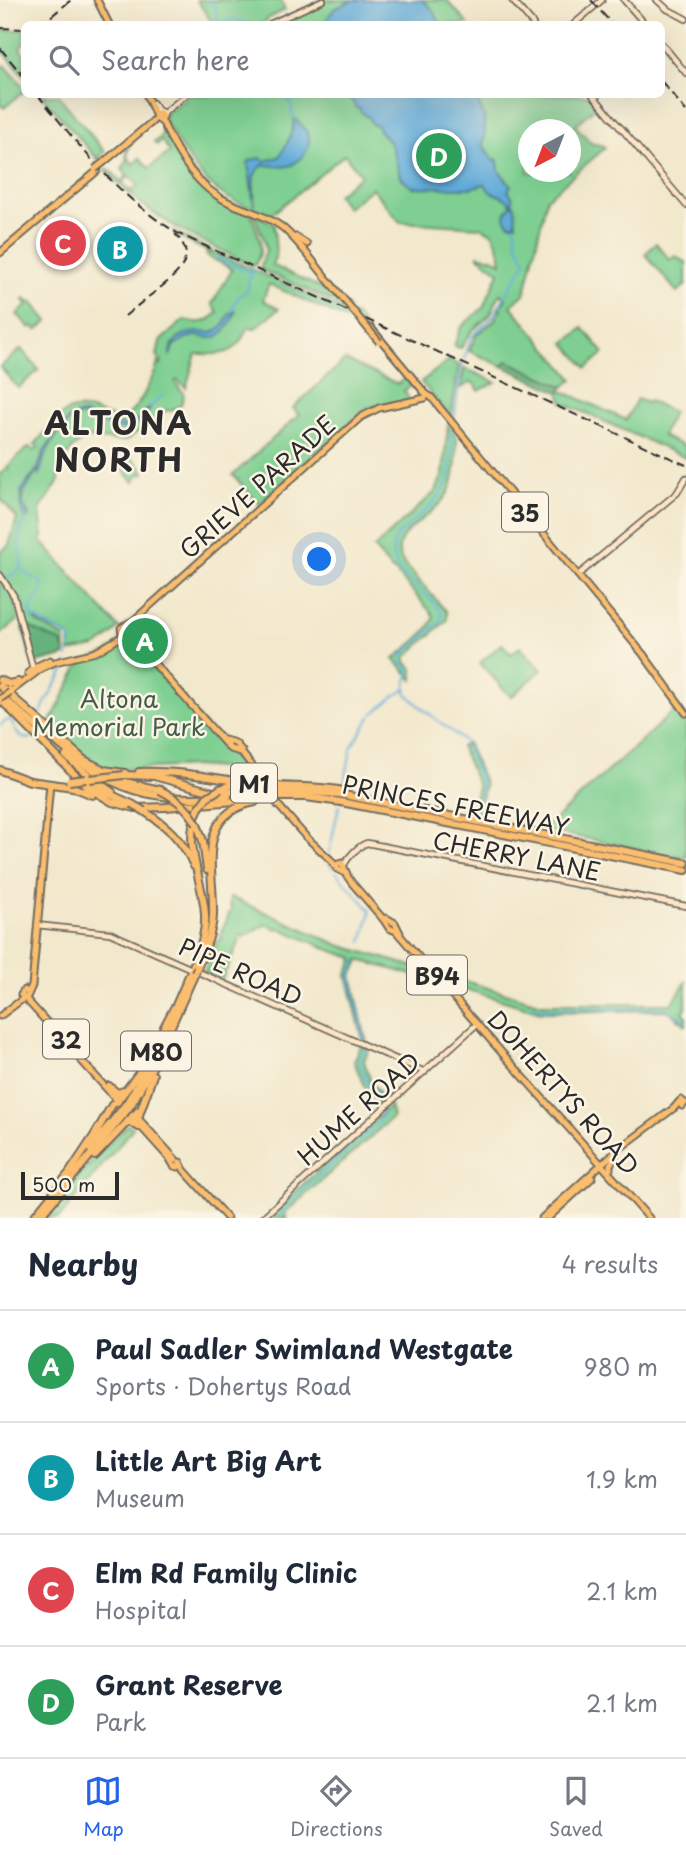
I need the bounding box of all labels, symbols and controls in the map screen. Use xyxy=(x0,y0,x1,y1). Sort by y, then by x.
search box xyxy=(21,21,665,98)
text: Search here xyxy=(101,40,250,79)
icon: search xyxy=(45,41,83,79)
north arrow xyxy=(518,119,581,182)
pin: D xyxy=(416,130,462,182)
pin: C xyxy=(40,217,86,269)
pin: B xyxy=(97,223,143,275)
district label: ALTONA NORTH xyxy=(44,398,194,483)
street label: GRIEVE PARADE xyxy=(171,406,343,566)
road number: 35 xyxy=(502,492,548,532)
your location xyxy=(302,542,336,576)
pin: A xyxy=(122,615,168,667)
park label: Altona Memorial Park xyxy=(33,680,205,744)
road number: M1 xyxy=(231,764,277,803)
street label: PRINCES FREEWAY xyxy=(339,765,573,845)
street label: CHERRY LANE xyxy=(430,821,604,889)
street label: PIPE ROAD xyxy=(173,928,309,1014)
road number: B94 xyxy=(407,956,467,994)
street label: DOHERTYS ROAD xyxy=(480,1001,648,1183)
road number: 32 xyxy=(43,1020,89,1058)
road number: M80 xyxy=(121,1032,191,1070)
street label: HUME ROAD xyxy=(289,1043,427,1173)
scale bar xyxy=(21,1169,119,1201)
text: 500 m xyxy=(32,1170,95,1198)
text: Nearby xyxy=(28,1241,138,1286)
text: 4 results xyxy=(562,1246,658,1281)
text: Paul Sadler Swimland Westgate xyxy=(95,1329,513,1368)
text: A xyxy=(42,1349,60,1384)
text: 980 m xyxy=(584,1349,658,1384)
text: Sports · Dohertys Road xyxy=(95,1368,352,1403)
text: Little Art Big Art xyxy=(95,1441,322,1480)
text: B xyxy=(43,1461,59,1496)
text: 1.9 km xyxy=(586,1461,658,1496)
text: Museum xyxy=(95,1480,185,1515)
text: Elm Rd Family Clinic xyxy=(95,1553,357,1592)
text: C xyxy=(42,1573,60,1608)
text: 2.1 km xyxy=(586,1573,658,1608)
text: Hospital xyxy=(95,1592,187,1627)
text: Grant Reserve xyxy=(95,1665,283,1704)
text: D xyxy=(42,1685,60,1720)
text: 2.1 km xyxy=(586,1685,658,1720)
text: Park xyxy=(95,1704,146,1739)
tab: Map xyxy=(83,1772,124,1842)
tab: Directions xyxy=(290,1772,383,1842)
tab: Saved xyxy=(549,1772,603,1842)

